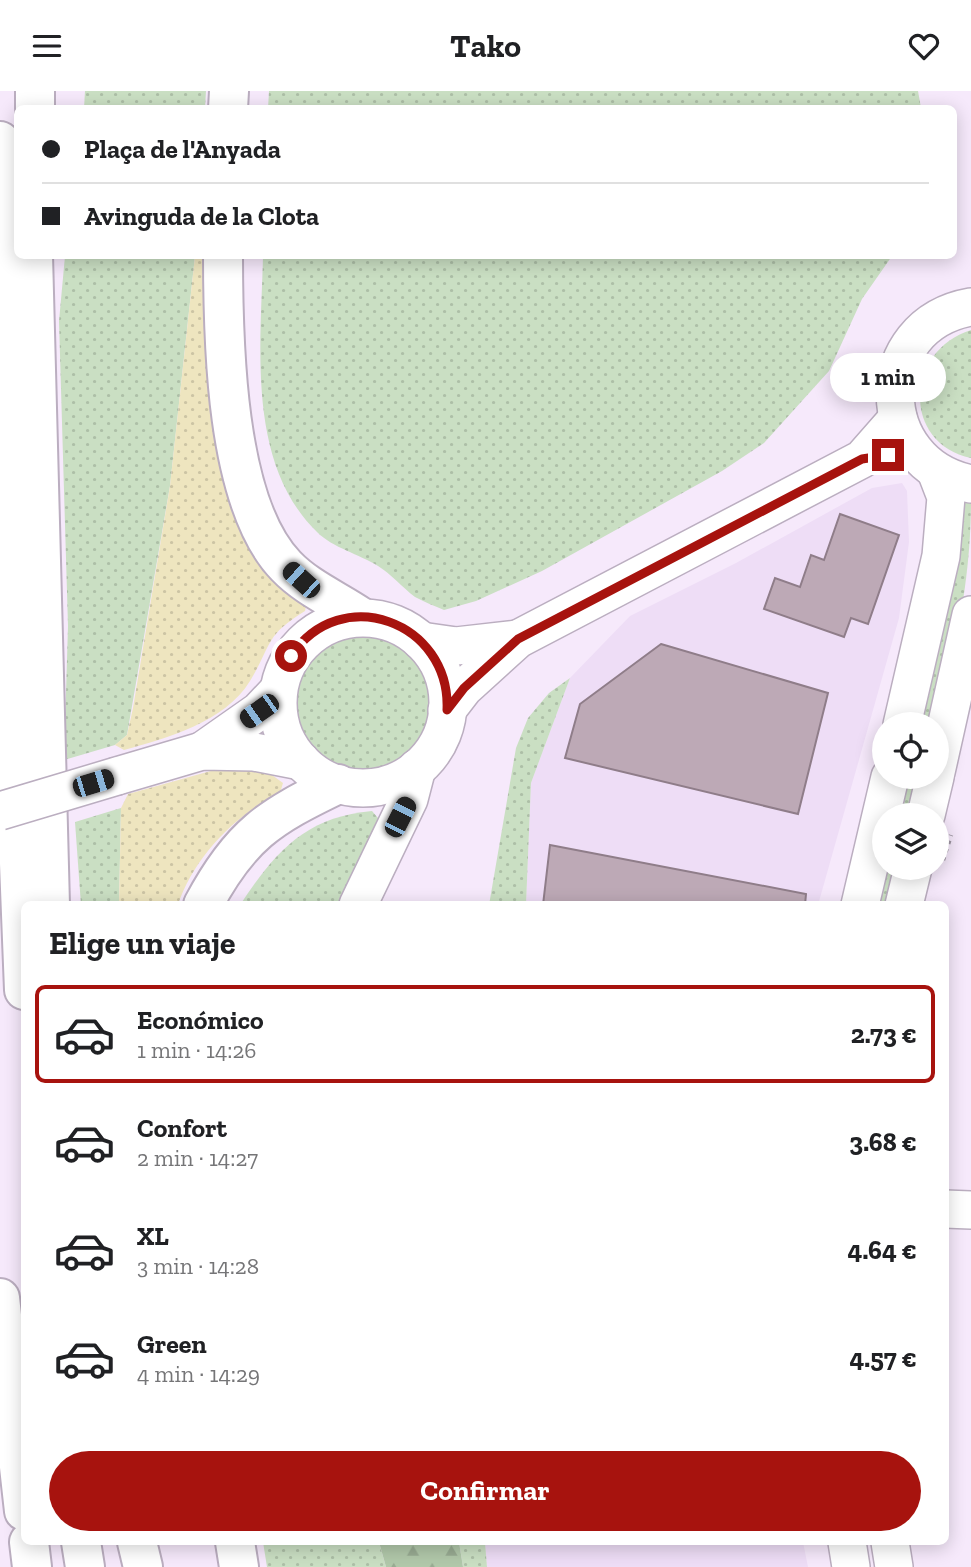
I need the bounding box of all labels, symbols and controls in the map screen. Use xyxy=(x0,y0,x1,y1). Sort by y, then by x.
icon: menu xyxy=(28,27,66,65)
text: Tako xyxy=(450,27,521,65)
icon: heart xyxy=(905,27,943,65)
text: Plaça de l'Anyada xyxy=(84,133,281,165)
text: Avinguda de la Clota xyxy=(84,200,319,232)
callout: 1 min xyxy=(830,353,946,403)
text: 1 min xyxy=(861,363,915,391)
route end xyxy=(872,439,904,471)
car xyxy=(279,558,324,602)
route start xyxy=(275,640,307,672)
car xyxy=(236,690,283,732)
map controls xyxy=(872,712,949,880)
button: locate xyxy=(872,712,949,789)
car xyxy=(70,767,117,799)
car xyxy=(382,794,419,840)
button: layers xyxy=(872,803,949,880)
text: Elige un viaje xyxy=(49,924,236,962)
icon: car xyxy=(53,1003,116,1066)
text: Económico xyxy=(137,1004,264,1036)
text: 2.73 € xyxy=(851,1018,917,1050)
text: 1 min · 14:26 xyxy=(137,1036,257,1064)
icon: car xyxy=(53,1111,116,1174)
text: Confort xyxy=(137,1112,227,1144)
text: 3.68 € xyxy=(849,1126,917,1158)
text: 2 min · 14:27 xyxy=(137,1144,258,1172)
icon: car xyxy=(53,1219,116,1282)
text: XL xyxy=(137,1220,169,1252)
text: 4.64 € xyxy=(848,1234,917,1266)
text: 3 min · 14:28 xyxy=(137,1252,259,1280)
icon: car xyxy=(53,1327,116,1390)
text: Green xyxy=(137,1328,207,1360)
text: 4.57 € xyxy=(850,1342,917,1374)
text: 4 min · 14:29 xyxy=(137,1360,260,1388)
button: Confirmar xyxy=(49,1451,921,1531)

